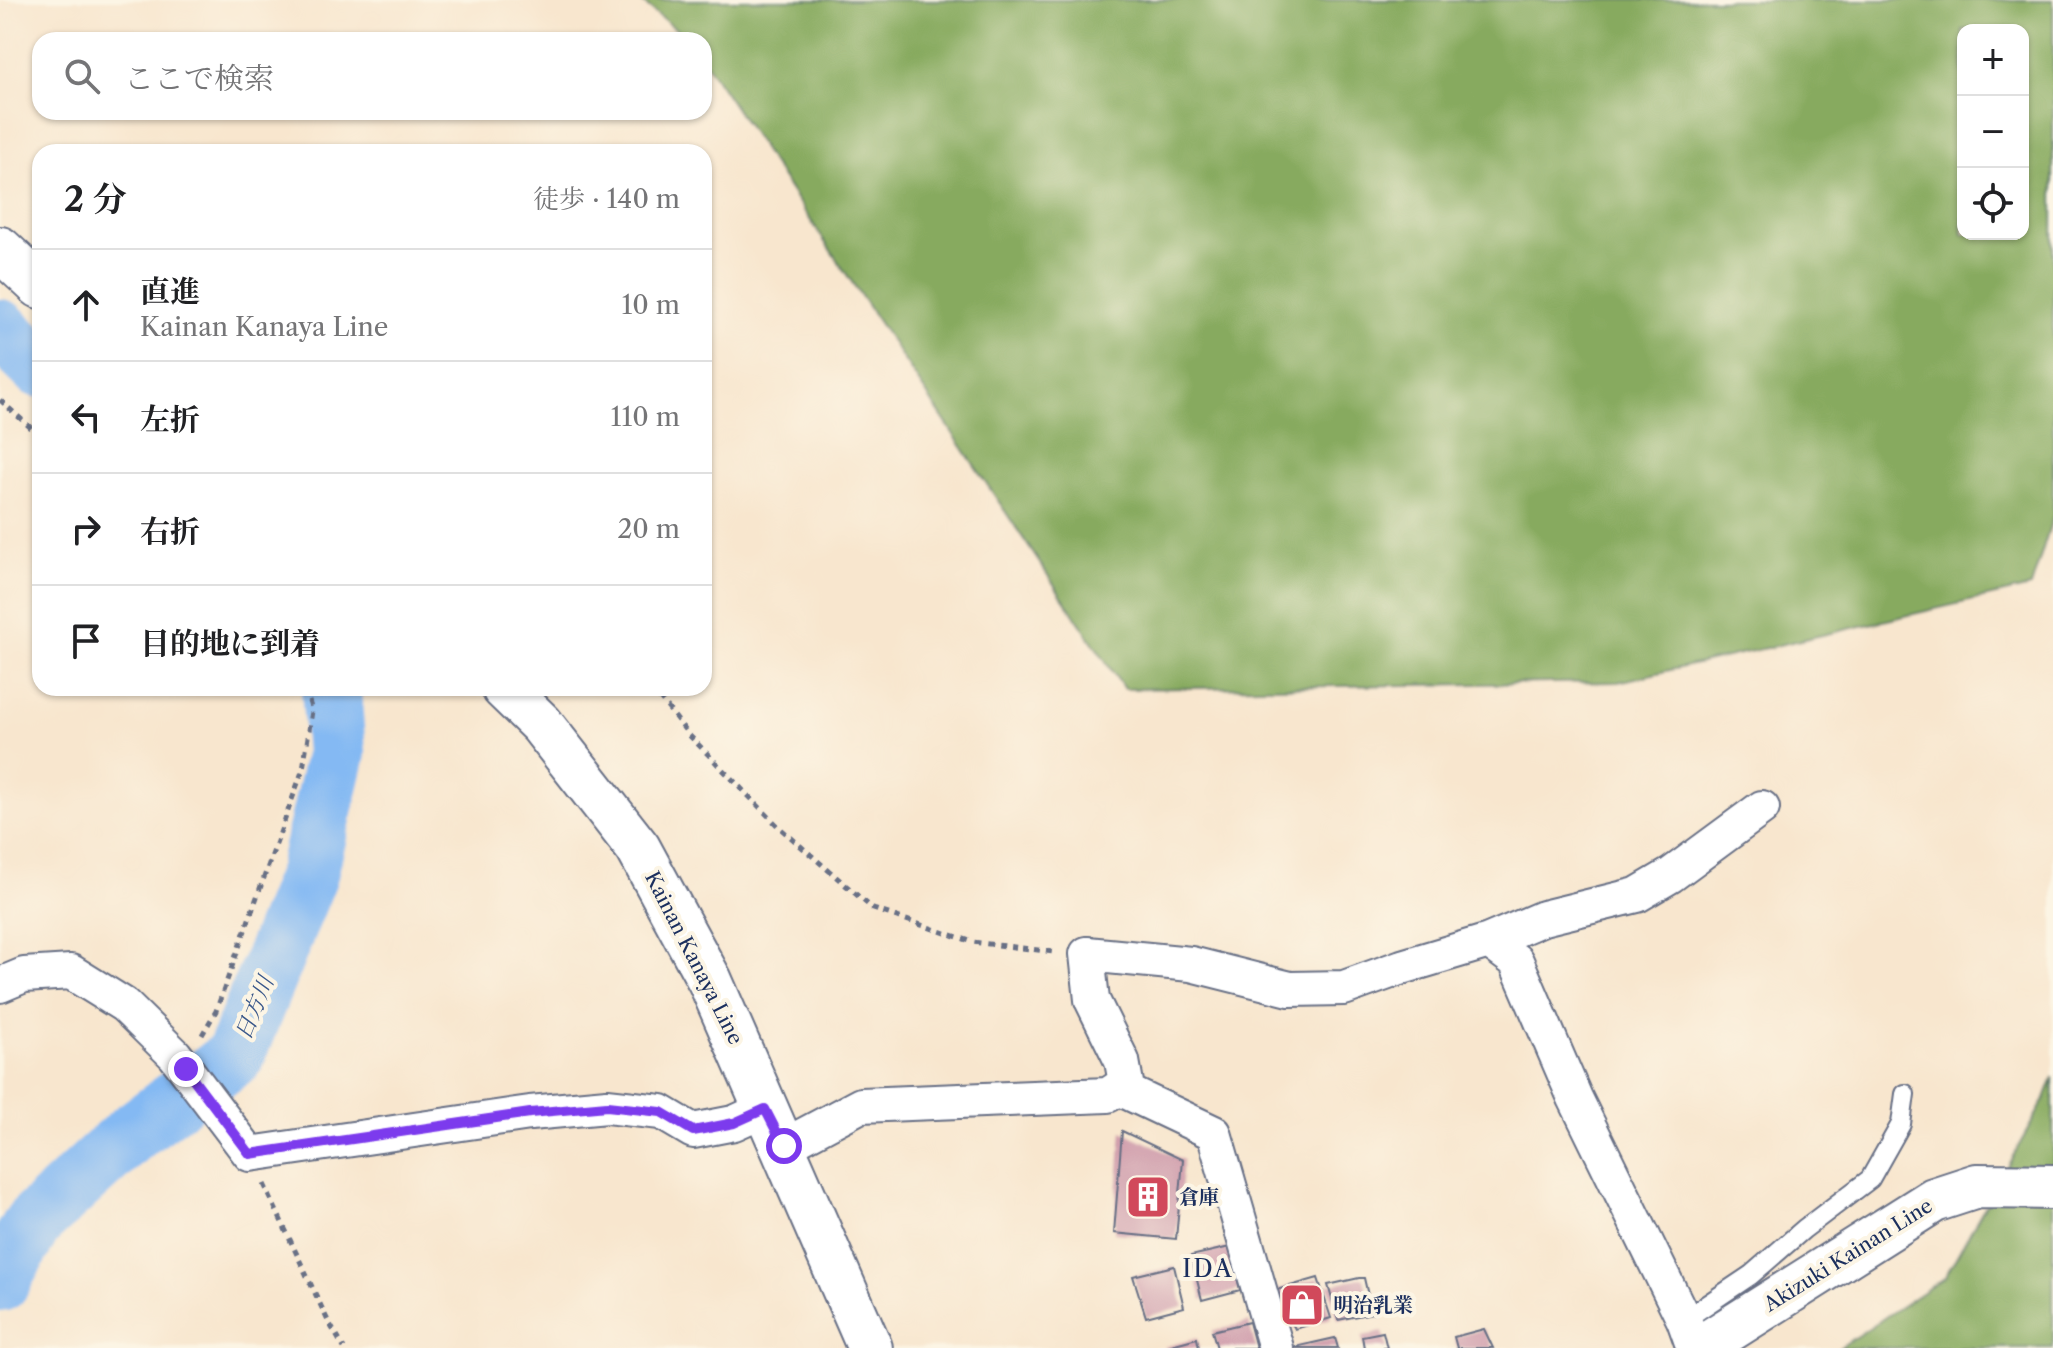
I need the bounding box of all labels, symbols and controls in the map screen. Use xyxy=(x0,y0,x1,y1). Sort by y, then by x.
map controls xyxy=(1957,24,2029,240)
button: + xyxy=(1957,24,2029,96)
search box xyxy=(32,32,712,120)
icon: search xyxy=(60,54,104,98)
text: ここで検索 xyxy=(124,60,274,97)
button: − xyxy=(1957,96,2029,168)
button: locate xyxy=(1957,168,2029,240)
text: 2 分 xyxy=(64,178,127,220)
text: 徒歩 · 140 m xyxy=(533,183,680,215)
text: 直進 xyxy=(140,273,200,310)
icon: ahead xyxy=(64,283,108,327)
text: 10 m xyxy=(621,289,680,321)
text: Kainan Kanaya Line xyxy=(140,311,388,343)
icon: left xyxy=(64,395,108,439)
text: 左折 xyxy=(140,401,200,438)
text: 110 m xyxy=(611,401,680,433)
icon: right xyxy=(64,507,108,551)
text: 右折 xyxy=(140,513,200,550)
text: 20 m xyxy=(617,513,680,545)
icon: arrive xyxy=(64,619,108,663)
text: 目的地に到着 xyxy=(140,625,320,662)
street label: Kainan Kanaya Line xyxy=(640,867,748,1049)
water label: 日方川 xyxy=(230,971,280,1044)
route end xyxy=(168,1051,204,1087)
route start xyxy=(766,1128,802,1164)
building icon: 倉庫 xyxy=(1124,1173,1172,1221)
place label: 倉庫 xyxy=(1179,1185,1219,1209)
street label: Akizuki Kainan Line xyxy=(1758,1193,1937,1317)
district label: IDA xyxy=(1182,1254,1234,1283)
shop icon: 明治乳業 xyxy=(1278,1281,1326,1329)
place label: 明治乳業 xyxy=(1333,1293,1413,1317)

